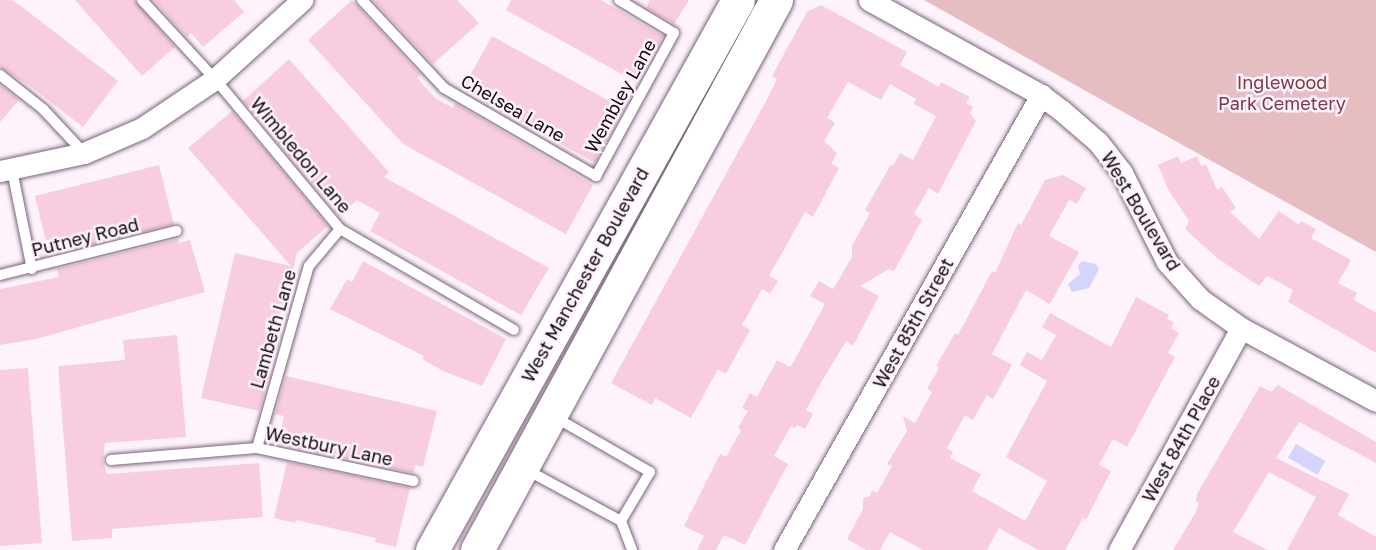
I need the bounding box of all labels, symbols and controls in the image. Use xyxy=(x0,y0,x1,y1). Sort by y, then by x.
street label: Wembley Lane xyxy=(580,36,660,156)
street label: Chelsea Lane xyxy=(457,70,569,146)
park label: Inglewood Park Cemetery xyxy=(1218,72,1346,114)
street label: Wimbledon Lane xyxy=(246,93,356,217)
street label: West Boulevard xyxy=(1097,147,1185,275)
street label: West Manchester Boulevard xyxy=(517,164,653,386)
street label: Putney Road xyxy=(29,213,141,261)
street label: West 85th Street xyxy=(868,254,958,392)
street label: Lambeth Lane xyxy=(246,267,300,391)
street label: West 84th Place xyxy=(1137,372,1225,506)
street label: Westbury Lane xyxy=(263,422,395,470)

